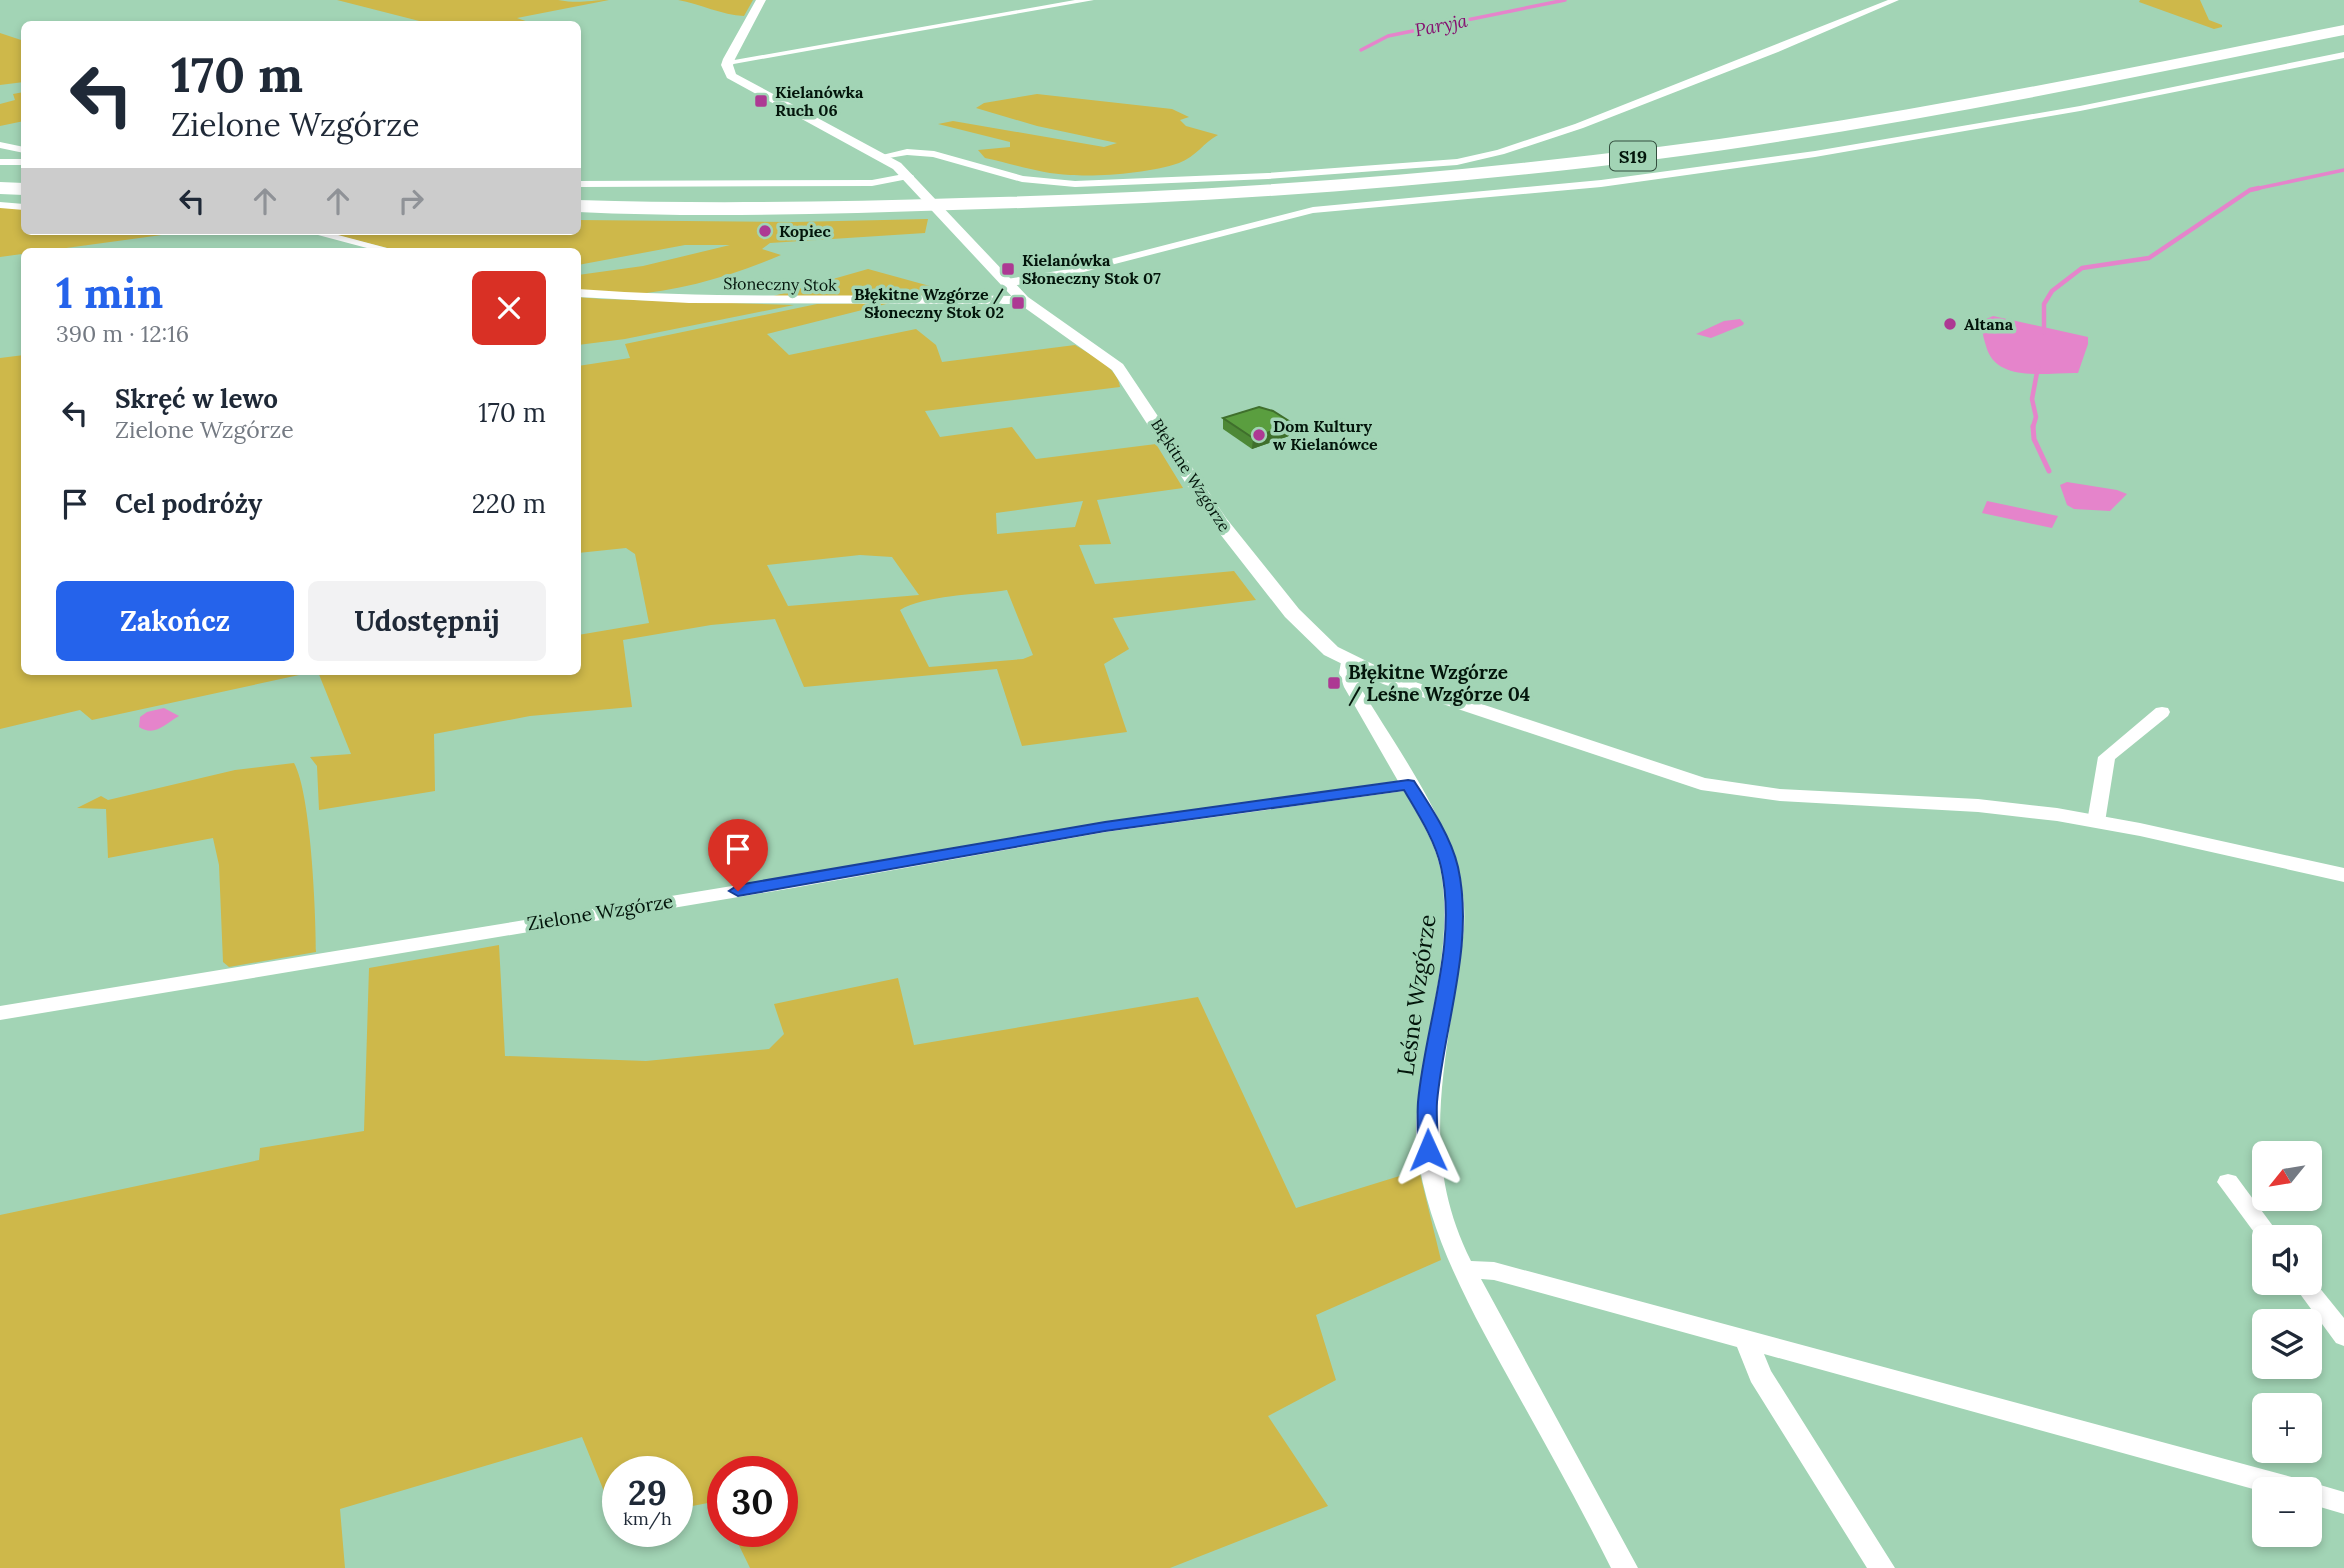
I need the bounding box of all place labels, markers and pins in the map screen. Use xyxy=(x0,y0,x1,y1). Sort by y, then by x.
place label: Kielanówka Ruch 06 xyxy=(775,82,864,120)
marker: Kielanówka Ruch 06 xyxy=(753,93,769,109)
place label: Kopiec xyxy=(779,221,831,241)
marker: Kopiec xyxy=(757,223,773,239)
place label: Kielanówka Słoneczny Stok 07 xyxy=(1022,250,1161,288)
marker: Kielanówka Słoneczny Stok 07 xyxy=(1000,261,1016,277)
place label: Błękitne Wzgórze / Słoneczny Stok 02 xyxy=(854,284,1004,322)
marker: Błękitne Wzgórze / Słoneczny Stok 02 xyxy=(1010,295,1026,311)
place label: Altana xyxy=(1964,314,2014,334)
marker: Altana xyxy=(1942,316,1958,332)
place label: Dom Kultury w Kielanówce xyxy=(1273,416,1378,454)
marker: Dom Kultury w Kielanówce xyxy=(1251,427,1267,443)
place label: Błękitne Wzgórze / Leśne Wzgórze 04 xyxy=(1348,660,1530,707)
marker: Błękitne Wzgórze / Leśne Wzgórze 04 xyxy=(1326,675,1342,691)
pin xyxy=(708,819,768,891)

